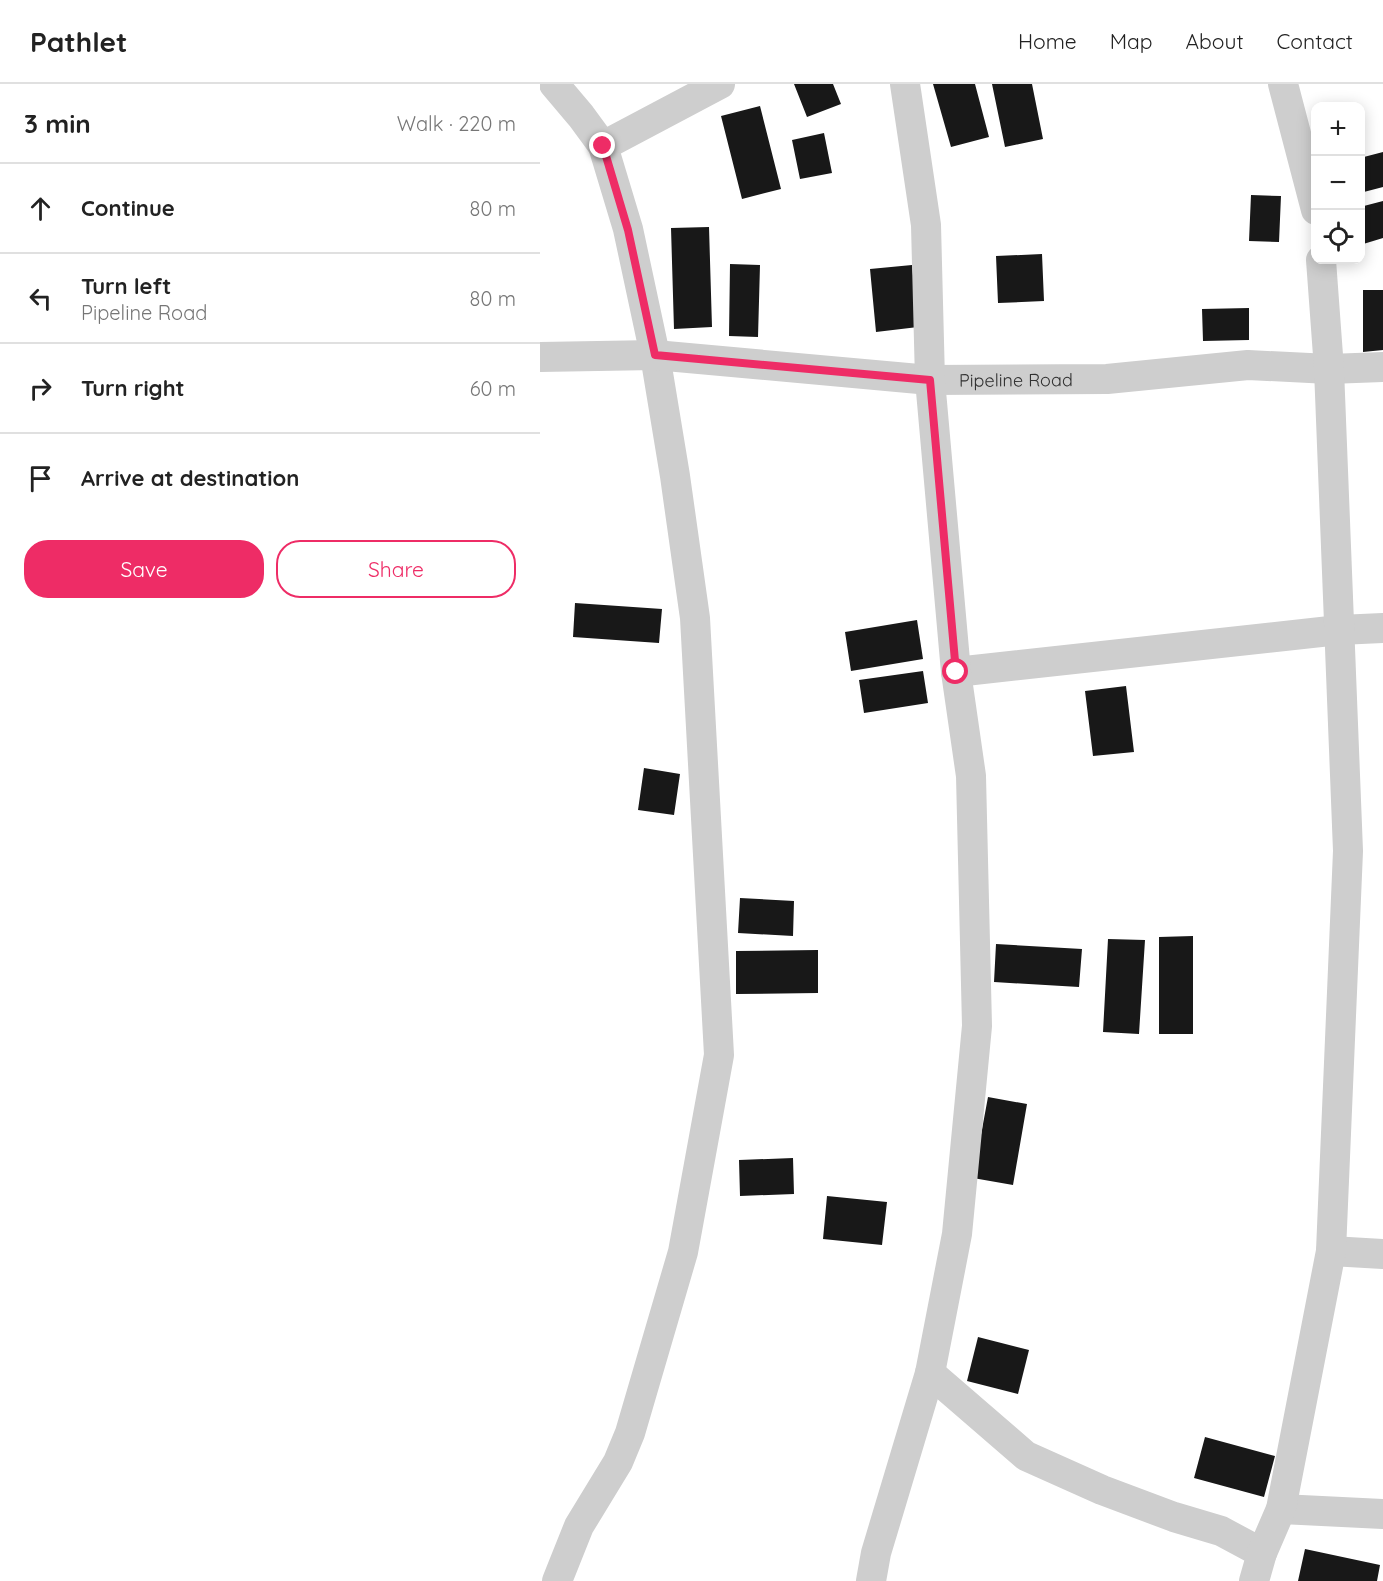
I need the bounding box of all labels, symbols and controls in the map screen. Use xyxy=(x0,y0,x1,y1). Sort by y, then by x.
text: Pathlet xyxy=(30,24,127,59)
text: Home xyxy=(1018,28,1077,54)
text: Map xyxy=(1110,28,1153,54)
text: About xyxy=(1186,28,1244,54)
text: Contact xyxy=(1277,28,1353,54)
map controls xyxy=(1311,102,1365,264)
button: + xyxy=(1311,102,1365,156)
text: 3 min xyxy=(24,107,91,140)
text: Walk · 220 m xyxy=(397,111,516,136)
route end xyxy=(589,132,615,158)
button: − xyxy=(1311,156,1365,210)
icon: ahead xyxy=(24,192,57,225)
text: Continue xyxy=(81,194,175,222)
text: 80 m xyxy=(470,196,516,221)
button: locate xyxy=(1311,210,1365,264)
text: Turn left xyxy=(81,272,171,300)
icon: left xyxy=(24,282,57,315)
text: 80 m xyxy=(470,286,516,311)
text: Pipeline Road xyxy=(81,300,207,325)
street label: Pipeline Road xyxy=(959,368,1073,391)
icon: right xyxy=(24,372,57,405)
text: Turn right xyxy=(81,374,185,402)
text: 60 m xyxy=(470,376,516,401)
icon: arrive xyxy=(24,462,57,495)
text: Arrive at destination xyxy=(81,464,299,492)
button: Save xyxy=(24,540,264,598)
button: Share xyxy=(276,540,516,598)
route start xyxy=(942,658,968,684)

